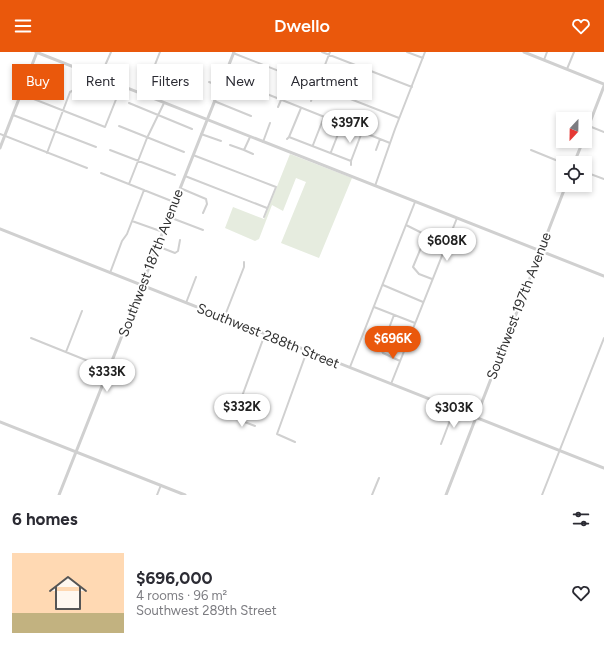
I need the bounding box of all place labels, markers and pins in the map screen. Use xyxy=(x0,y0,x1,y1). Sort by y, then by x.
pin: $397K xyxy=(322,110,378,144)
pin: $608K xyxy=(419,228,475,262)
pin: $696K xyxy=(365,326,421,360)
pin: $333K xyxy=(79,359,135,393)
pin: $332K xyxy=(214,394,270,428)
pin: $303K xyxy=(426,395,482,429)

